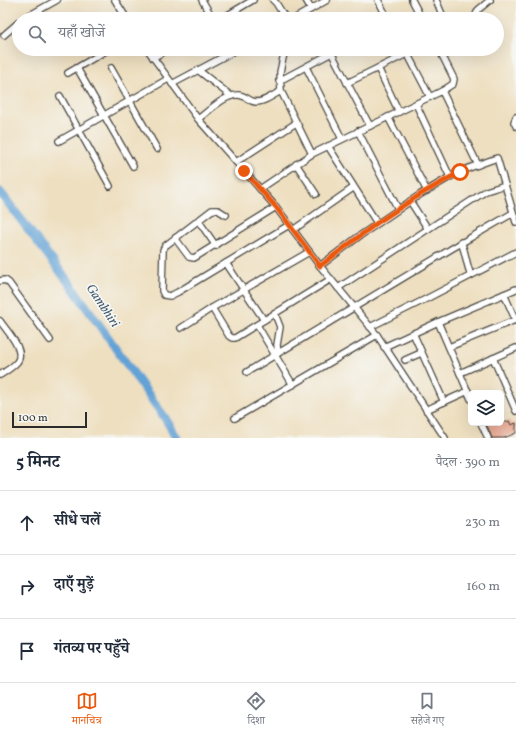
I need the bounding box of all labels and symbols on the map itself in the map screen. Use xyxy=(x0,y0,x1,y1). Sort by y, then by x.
route end xyxy=(235,162,253,180)
route start xyxy=(451,163,469,181)
water label: Gambhiri xyxy=(81,281,124,332)
scale bar xyxy=(12,410,87,429)

